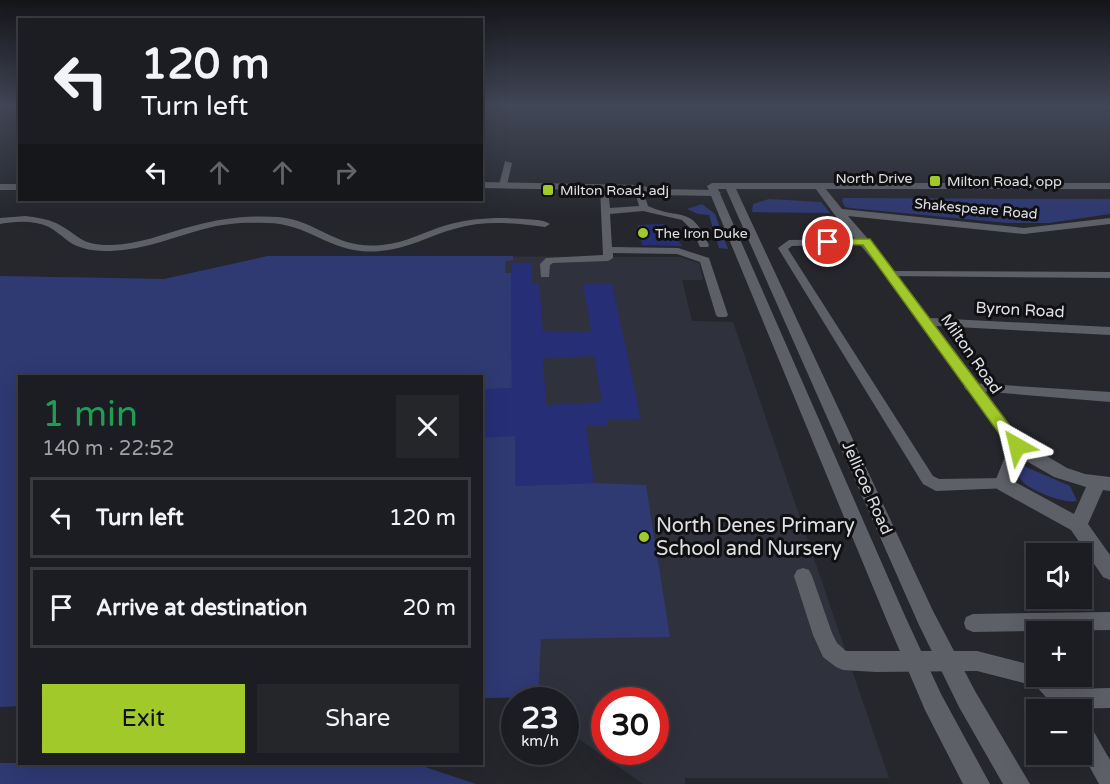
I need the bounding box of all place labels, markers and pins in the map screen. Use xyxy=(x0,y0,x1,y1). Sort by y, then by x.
place label: Milton Road, opp xyxy=(947,173,1062,190)
marker: Milton Road, opp xyxy=(928,174,942,188)
place label: Milton Road, adj xyxy=(560,182,669,199)
marker: Milton Road, adj xyxy=(541,183,555,197)
pin xyxy=(802,216,853,267)
place label: The Iron Duke xyxy=(655,225,748,242)
marker: The Iron Duke xyxy=(636,226,650,240)
place label: North Denes Primary School and Nursery xyxy=(656,514,855,561)
marker: North Denes Primary School and Nursery xyxy=(637,530,651,544)

